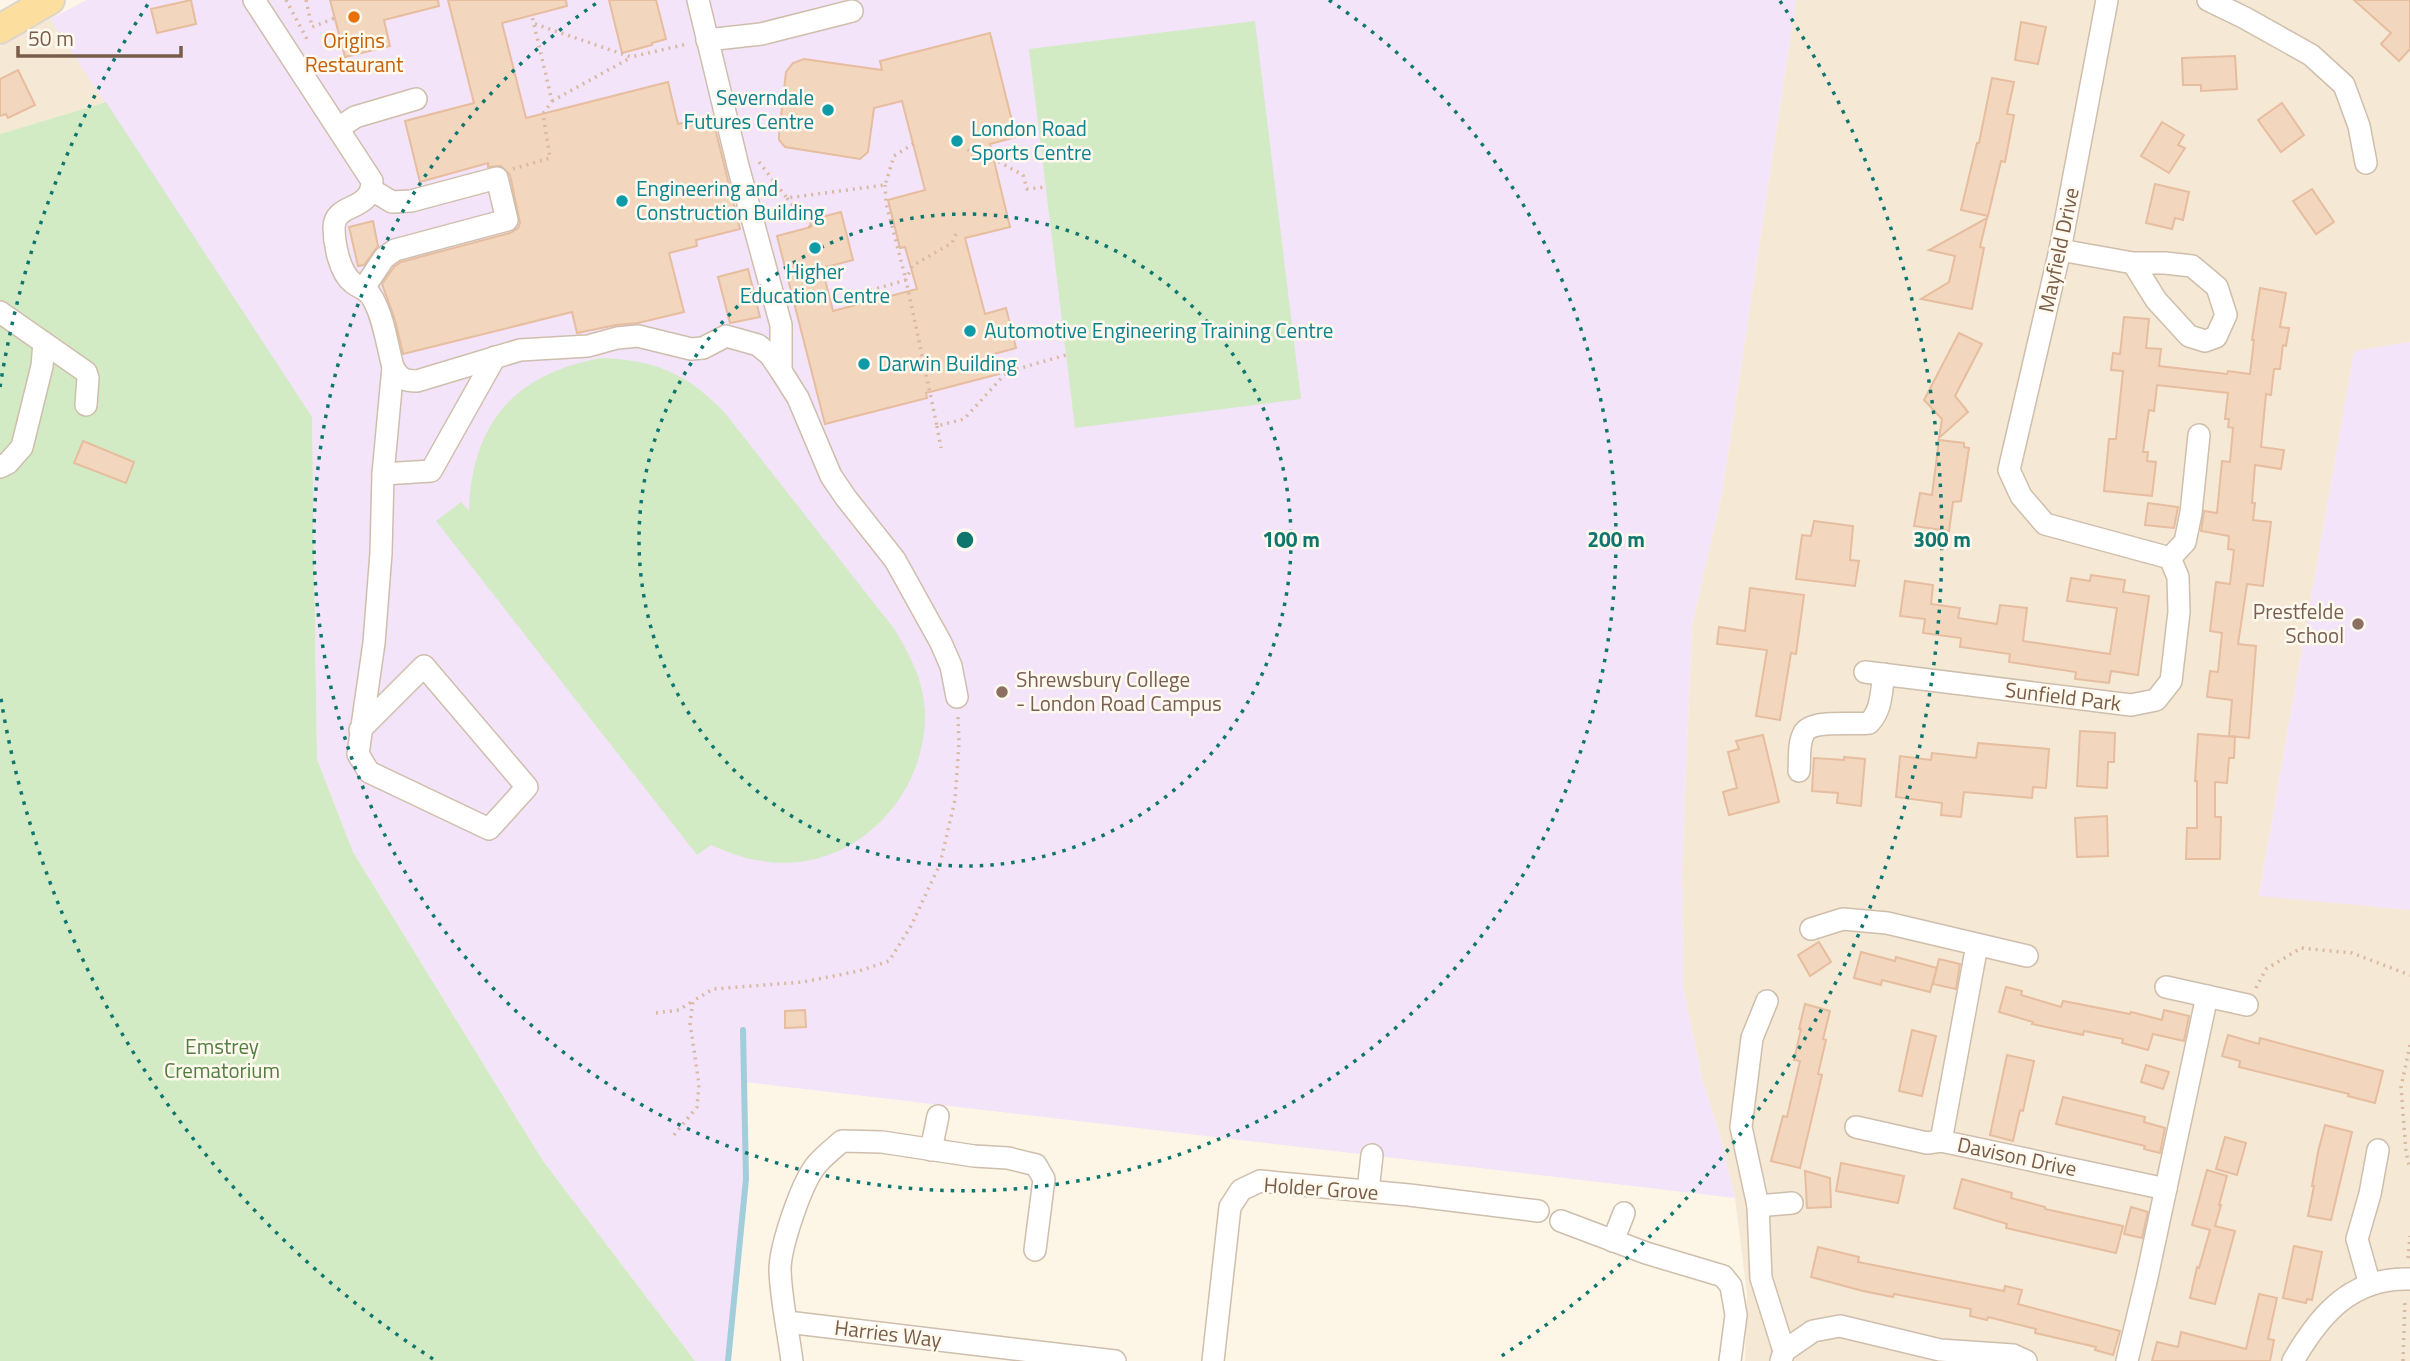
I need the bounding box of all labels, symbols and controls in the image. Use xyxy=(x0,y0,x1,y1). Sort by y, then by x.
marker: Origins Restaurant xyxy=(346,9,362,25)
scale bar xyxy=(18,14,180,58)
text: 50 m xyxy=(28,22,74,54)
place label: Origins Restaurant xyxy=(305,24,404,80)
place label: Severndale Futures Centre xyxy=(684,81,814,137)
marker: Severndale Futures Centre xyxy=(820,102,836,118)
place label: London Road Sports Centre xyxy=(971,112,1092,168)
marker: London Road Sports Centre xyxy=(949,133,965,149)
place label: Engineering and Construction Building xyxy=(636,172,825,228)
street label: Mayfield Drive xyxy=(2029,184,2087,315)
marker: Engineering and Construction Building xyxy=(614,193,630,209)
marker: Higher Education Centre xyxy=(807,240,823,256)
place label: Higher Education Centre xyxy=(740,255,890,311)
place label: Automotive Engineering Training Centre xyxy=(984,314,1333,346)
marker: Automotive Engineering Training Centre xyxy=(962,323,978,339)
place label: Darwin Building xyxy=(878,347,1017,379)
marker: Darwin Building xyxy=(856,356,872,372)
text: 100 m xyxy=(1262,523,1320,555)
text: 200 m xyxy=(1587,523,1645,555)
text: 300 m xyxy=(1913,523,1971,555)
centre of rings xyxy=(953,528,977,552)
place label: Prestfelde School xyxy=(2253,595,2344,651)
marker: Prestfelde School xyxy=(2350,616,2366,632)
place label: Shrewsbury College - London Road Campus xyxy=(1016,663,1222,719)
street label: Sunfield Park xyxy=(2003,673,2123,719)
marker: Shrewsbury College - London Road Campus xyxy=(994,684,1010,700)
park label: Emstrey Crematorium xyxy=(164,1030,280,1086)
street label: Davison Drive xyxy=(1955,1128,2080,1184)
street label: Holder Grove xyxy=(1263,1168,1380,1208)
street label: Harries Way xyxy=(833,1311,944,1355)

